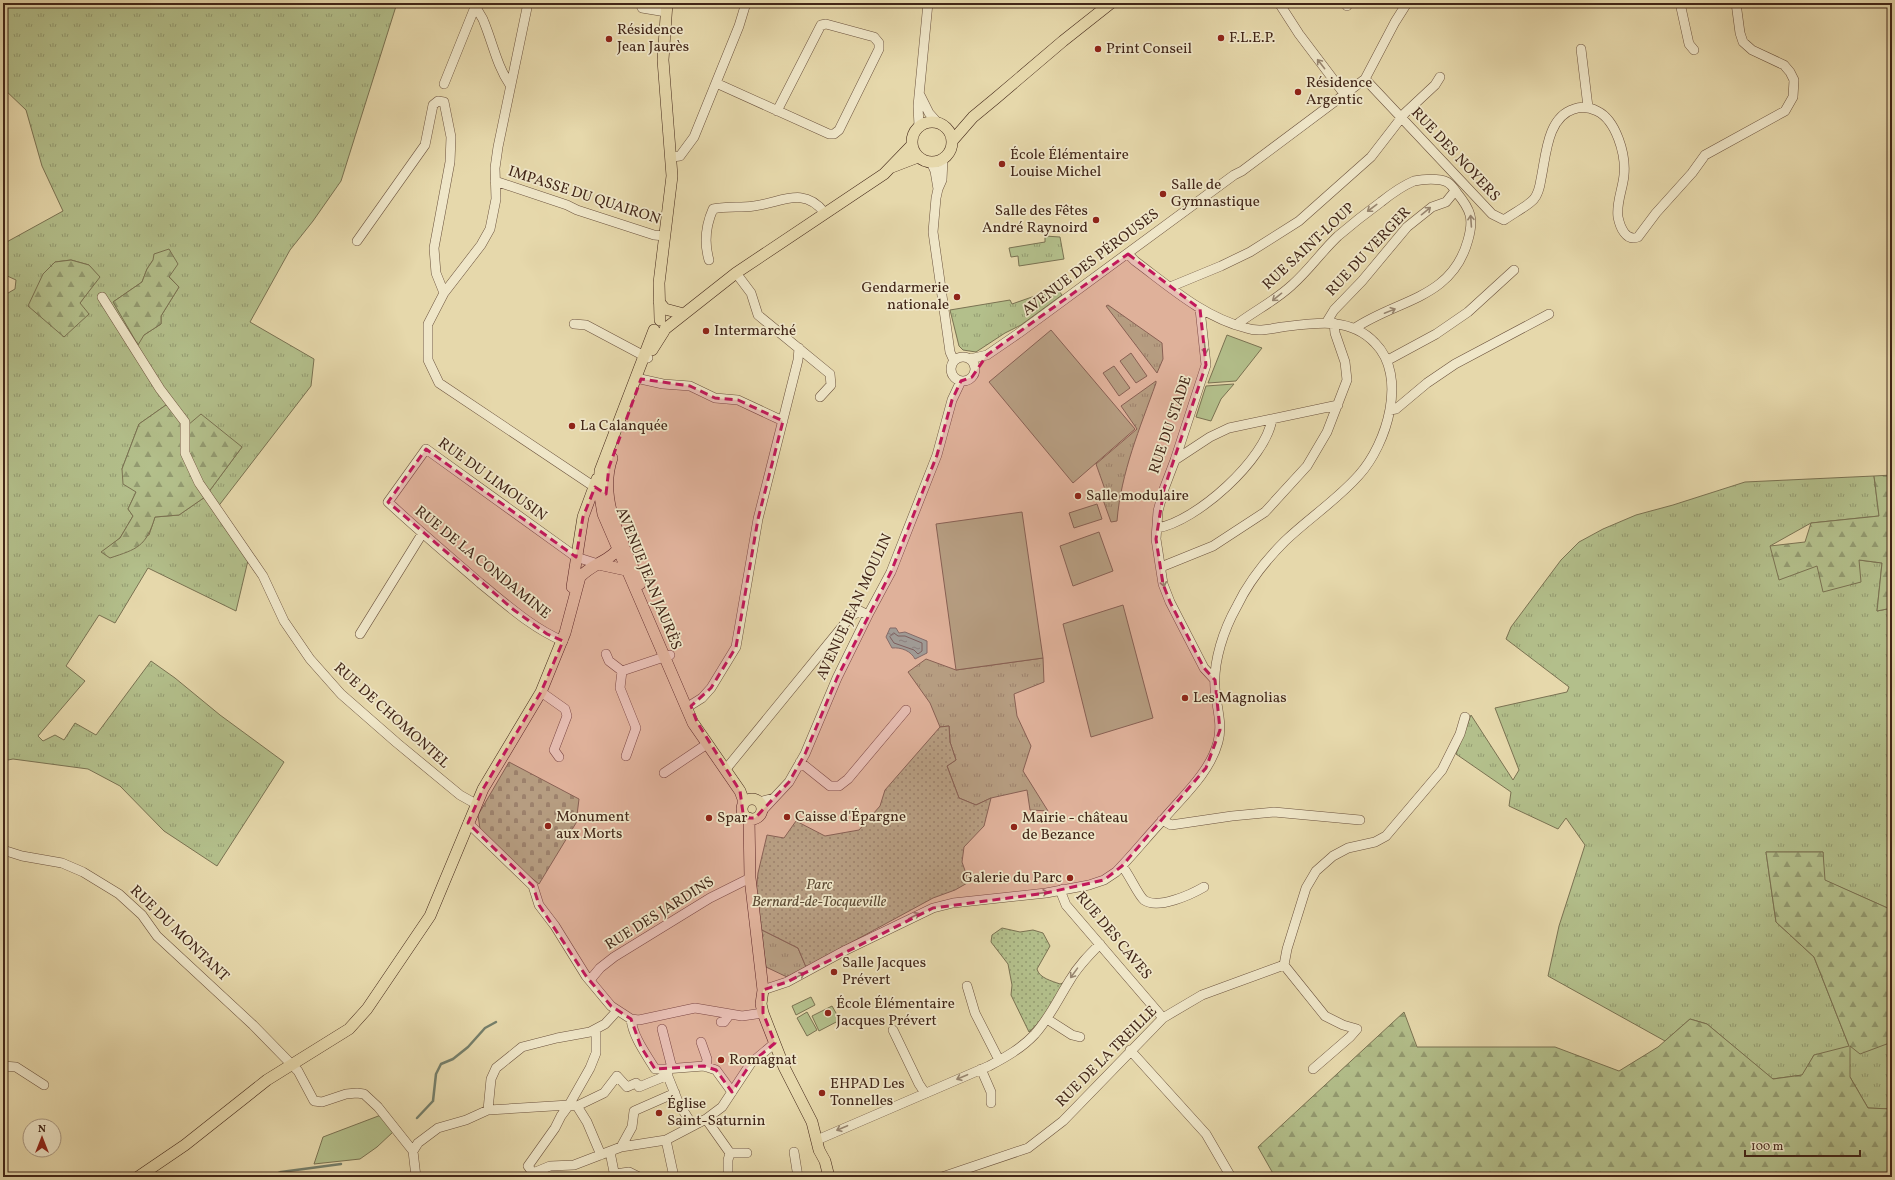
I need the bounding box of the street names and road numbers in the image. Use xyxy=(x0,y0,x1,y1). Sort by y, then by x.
street label: RUE DES NOYERS xyxy=(1406,103,1504,207)
street label: IMPASSE DU QUAIRON xyxy=(505,161,663,231)
street label: RUE SAINT-LOUP xyxy=(1258,198,1360,295)
street label: RUE DU VERGER xyxy=(1322,202,1416,302)
street label: AVENUE DES PÉROUSES xyxy=(1018,204,1164,322)
street label: RUE DU STADE xyxy=(1144,373,1198,477)
street label: RUE DU LIMOUSIN xyxy=(433,433,551,527)
street label: RUE DE LA CONDAMINE xyxy=(410,501,554,625)
street label: AVENUE JEAN JAURÈS xyxy=(610,505,686,653)
street label: AVENUE JEAN MOULIN xyxy=(812,530,898,684)
street label: RUE DE CHOMONTEL xyxy=(329,658,454,774)
street label: RUE DES JARDINS xyxy=(601,872,719,956)
street label: RUE DU MONTANT xyxy=(125,881,233,987)
street label: RUE DES CAVES xyxy=(1070,887,1156,985)
street label: RUE DE LA TREILLE xyxy=(1052,1002,1162,1112)

